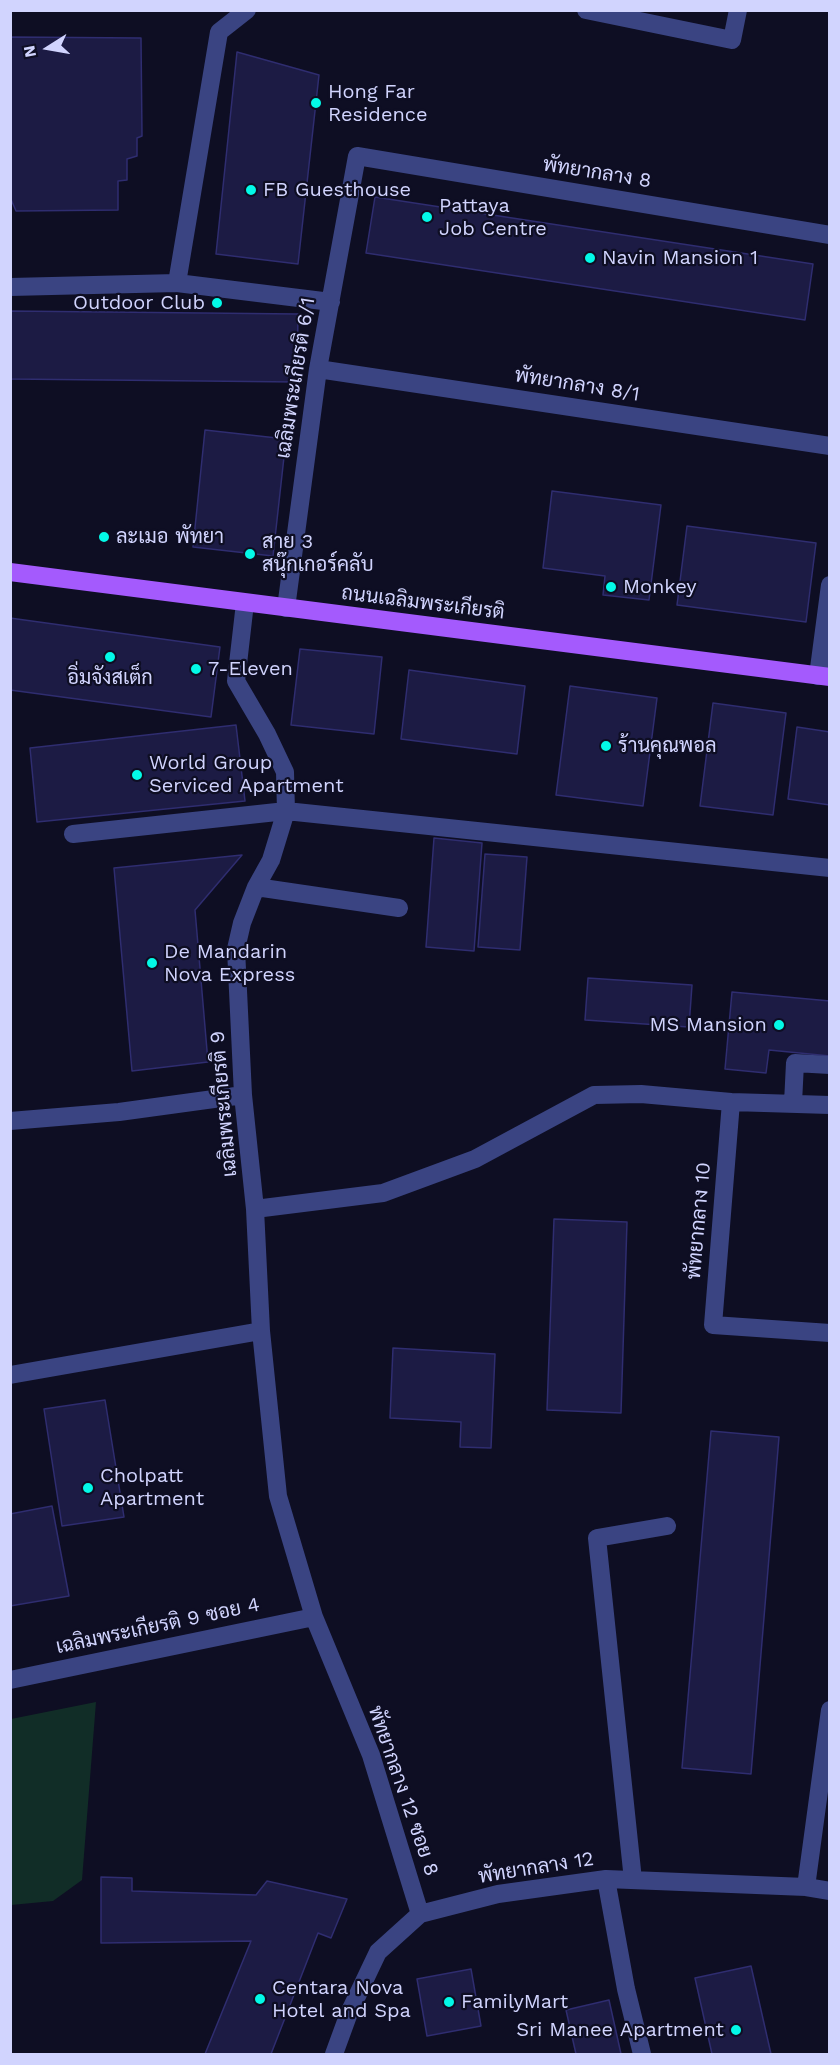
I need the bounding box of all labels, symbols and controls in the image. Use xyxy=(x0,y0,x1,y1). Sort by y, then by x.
north arrow xyxy=(18,18,78,78)
text: N xyxy=(19,44,40,59)
place label: Hong Far Residence xyxy=(328,80,428,127)
marker: Hong Far Residence xyxy=(309,96,323,110)
street label: พัทยากลาง 8 xyxy=(541,153,653,193)
place label: FB Guesthouse xyxy=(263,178,411,202)
marker: FB Guesthouse xyxy=(244,183,258,197)
place label: Pattaya Job Centre xyxy=(439,194,547,241)
marker: Pattaya Job Centre xyxy=(420,210,434,224)
place label: Navin Mansion 1 xyxy=(602,246,758,270)
marker: Navin Mansion 1 xyxy=(583,251,597,265)
place label: Outdoor Club xyxy=(73,291,205,315)
marker: Outdoor Club xyxy=(210,296,224,310)
street label: เฉลิมพระเกียรติ 6/1 xyxy=(271,296,321,460)
street label: พัทยากลาง 8/1 xyxy=(513,363,641,407)
place label: ละเมอ พัทยา xyxy=(116,525,224,549)
marker: ละเมอ พัทยา xyxy=(97,530,111,544)
place label: สาย 3 สนุ๊กเกอร์คลับ xyxy=(262,530,374,577)
marker: สาย 3 สนุ๊กเกอร์คลับ xyxy=(243,547,257,561)
place label: Monkey xyxy=(623,575,697,599)
marker: Monkey xyxy=(604,580,618,594)
street label: ถนนเฉลิมพระเกียรติ xyxy=(340,581,506,625)
marker: อิ่มจังสเต็ก xyxy=(103,650,117,664)
place label: 7-Eleven xyxy=(208,657,293,681)
marker: 7-Eleven xyxy=(189,662,203,676)
place label: อิ่มจังสเต็ก xyxy=(67,666,153,690)
place label: ร้านคุณพอล xyxy=(618,734,717,758)
marker: ร้านคุณพอล xyxy=(599,739,613,753)
place label: World Group Serviced Apartment xyxy=(149,751,344,798)
marker: World Group Serviced Apartment xyxy=(130,768,144,782)
place label: De Mandarin Nova Express xyxy=(164,940,295,987)
marker: De Mandarin Nova Express xyxy=(145,956,159,970)
place label: MS Mansion xyxy=(649,1013,767,1037)
marker: MS Mansion xyxy=(772,1018,786,1032)
street label: เฉลิมพระเกียรติ 9 xyxy=(206,1030,242,1178)
street label: พัทยากลาง 10 xyxy=(682,1161,716,1281)
place label: Cholpatt Apartment xyxy=(100,1464,204,1511)
marker: Cholpatt Apartment xyxy=(81,1481,95,1495)
street label: เฉลิมพระเกียรติ 9 ซอย 4 xyxy=(54,1593,262,1659)
street label: พัทยากลาง 12 ซอย 8 xyxy=(363,1703,443,1879)
street label: พัทยากลาง 12 xyxy=(476,1847,596,1889)
place label: Centara Nova Hotel and Spa xyxy=(272,1976,411,2023)
place label: FamilyMart xyxy=(461,1990,568,2014)
marker: Centara Nova Hotel and Spa xyxy=(253,1992,267,2006)
marker: FamilyMart xyxy=(442,1995,456,2009)
place label: Sri Manee Apartment xyxy=(516,2018,724,2042)
marker: Sri Manee Apartment xyxy=(729,2023,743,2037)

